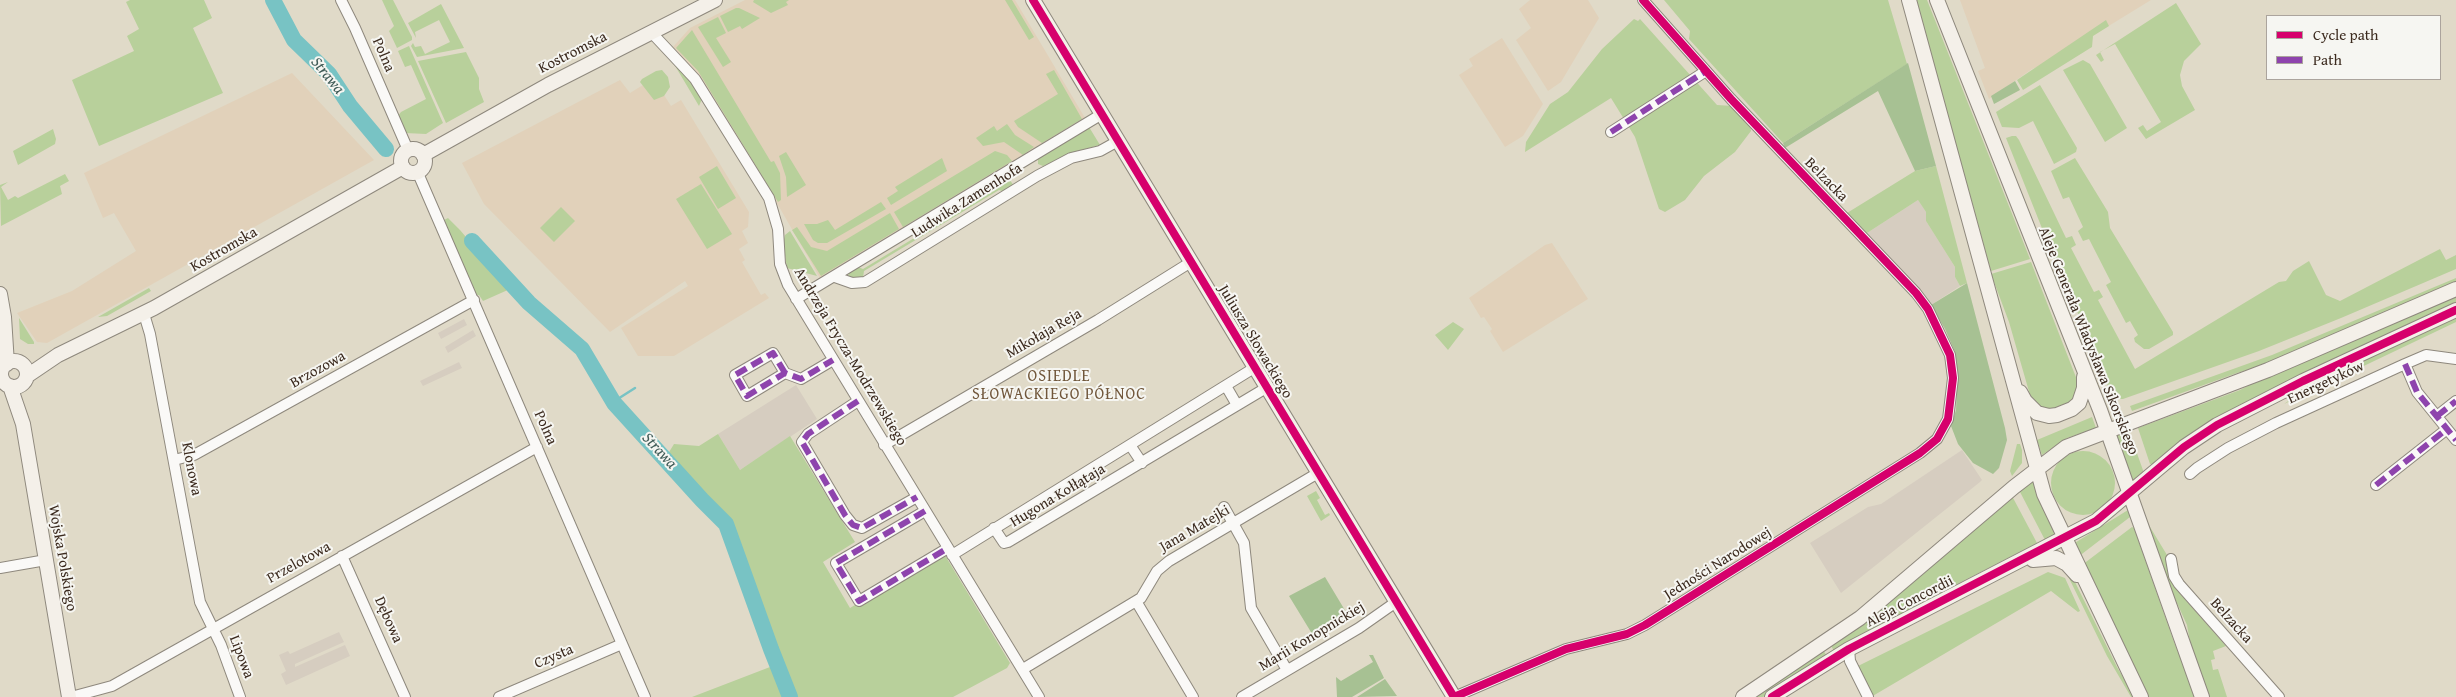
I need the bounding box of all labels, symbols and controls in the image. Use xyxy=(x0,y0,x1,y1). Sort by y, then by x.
legend xyxy=(2266,15,2441,80)
text: Cycle path xyxy=(2313,24,2379,45)
street label: Kostromska xyxy=(536,28,610,78)
street label: Polna xyxy=(368,35,398,75)
text: Path xyxy=(2313,49,2342,70)
water label: Strawa xyxy=(306,53,348,99)
street label: Belzacka xyxy=(1801,154,1851,206)
street label: Ludwika Zamenhofa xyxy=(908,160,1026,242)
street label: Kostromska xyxy=(187,224,261,276)
street label: Aleje Generała Władysława Sikorskiego xyxy=(2034,224,2142,458)
street label: Andrzeja Frycza-Modrzewskiego xyxy=(790,265,910,449)
street label: Juliusza Słowackiego xyxy=(1214,282,1296,402)
street label: Mikołaja Reja xyxy=(1003,305,1085,363)
street label: Brzozowa xyxy=(287,347,349,393)
street label: Energetyków xyxy=(2285,357,2367,409)
district label: OSIEDLE SŁOWACKIEGO PÓŁNOC xyxy=(970,367,1148,405)
street label: Polna xyxy=(530,408,560,448)
water label: Strawa xyxy=(637,429,681,473)
street label: Klonowa xyxy=(177,441,205,497)
street label: Hugona Kołłątaja xyxy=(1007,460,1109,532)
street label: Jana Matejki xyxy=(1157,502,1233,556)
street label: Wojska Polskiego xyxy=(44,503,80,613)
street label: Jedności Narodowej xyxy=(1661,524,1775,604)
street label: Przelotowa xyxy=(264,538,334,588)
street label: Aleja Concordii xyxy=(1863,572,1957,632)
street label: Dębowa xyxy=(370,594,406,646)
street label: Belzacka xyxy=(2206,595,2256,647)
street label: Marii Konopnickiej xyxy=(1256,598,1368,676)
street label: Lipowa xyxy=(225,633,257,681)
street label: Czysta xyxy=(532,641,576,673)

